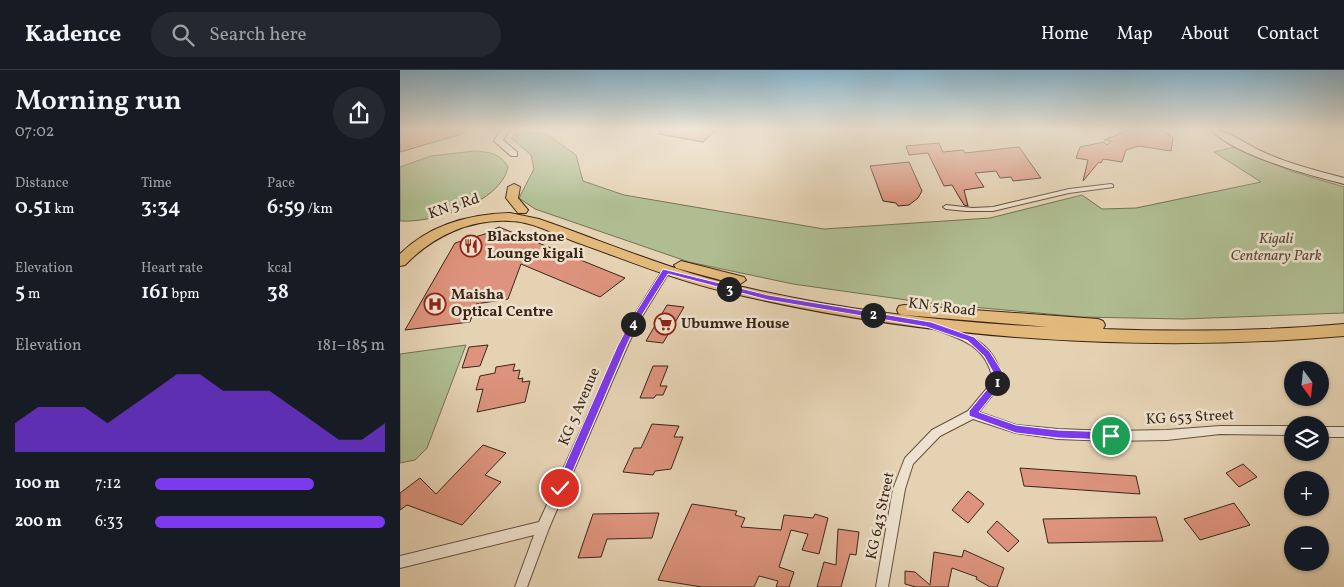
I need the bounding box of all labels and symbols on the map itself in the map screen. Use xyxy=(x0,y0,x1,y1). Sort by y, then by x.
street label: KN 5 Rd xyxy=(426,189,482,225)
place label: Blackstone Lounge kigali xyxy=(487,227,584,265)
park label: Kigali Centenary Park xyxy=(1230,229,1322,267)
restaurant icon: Blackstone Lounge kigali xyxy=(459,234,483,258)
pin: 3 xyxy=(716,276,742,302)
place label: Maisha Optical Centre xyxy=(451,285,553,323)
hospital icon: Maisha Optical Centre xyxy=(423,292,447,316)
street label: KN 5 Road xyxy=(907,293,977,323)
pin: 2 xyxy=(860,302,886,328)
pin: 4 xyxy=(620,312,646,336)
supermarket icon: Ubumwe House xyxy=(653,312,677,336)
place label: Ubumwe House xyxy=(681,314,790,335)
north arrow xyxy=(1284,361,1329,406)
street label: KG 5 Avenue xyxy=(554,365,606,449)
pin: 1 xyxy=(984,370,1010,396)
street label: KG 653 Street xyxy=(1145,405,1235,431)
pin xyxy=(1090,415,1132,457)
pin xyxy=(539,467,581,509)
street label: KG 643 Street xyxy=(861,470,901,562)

